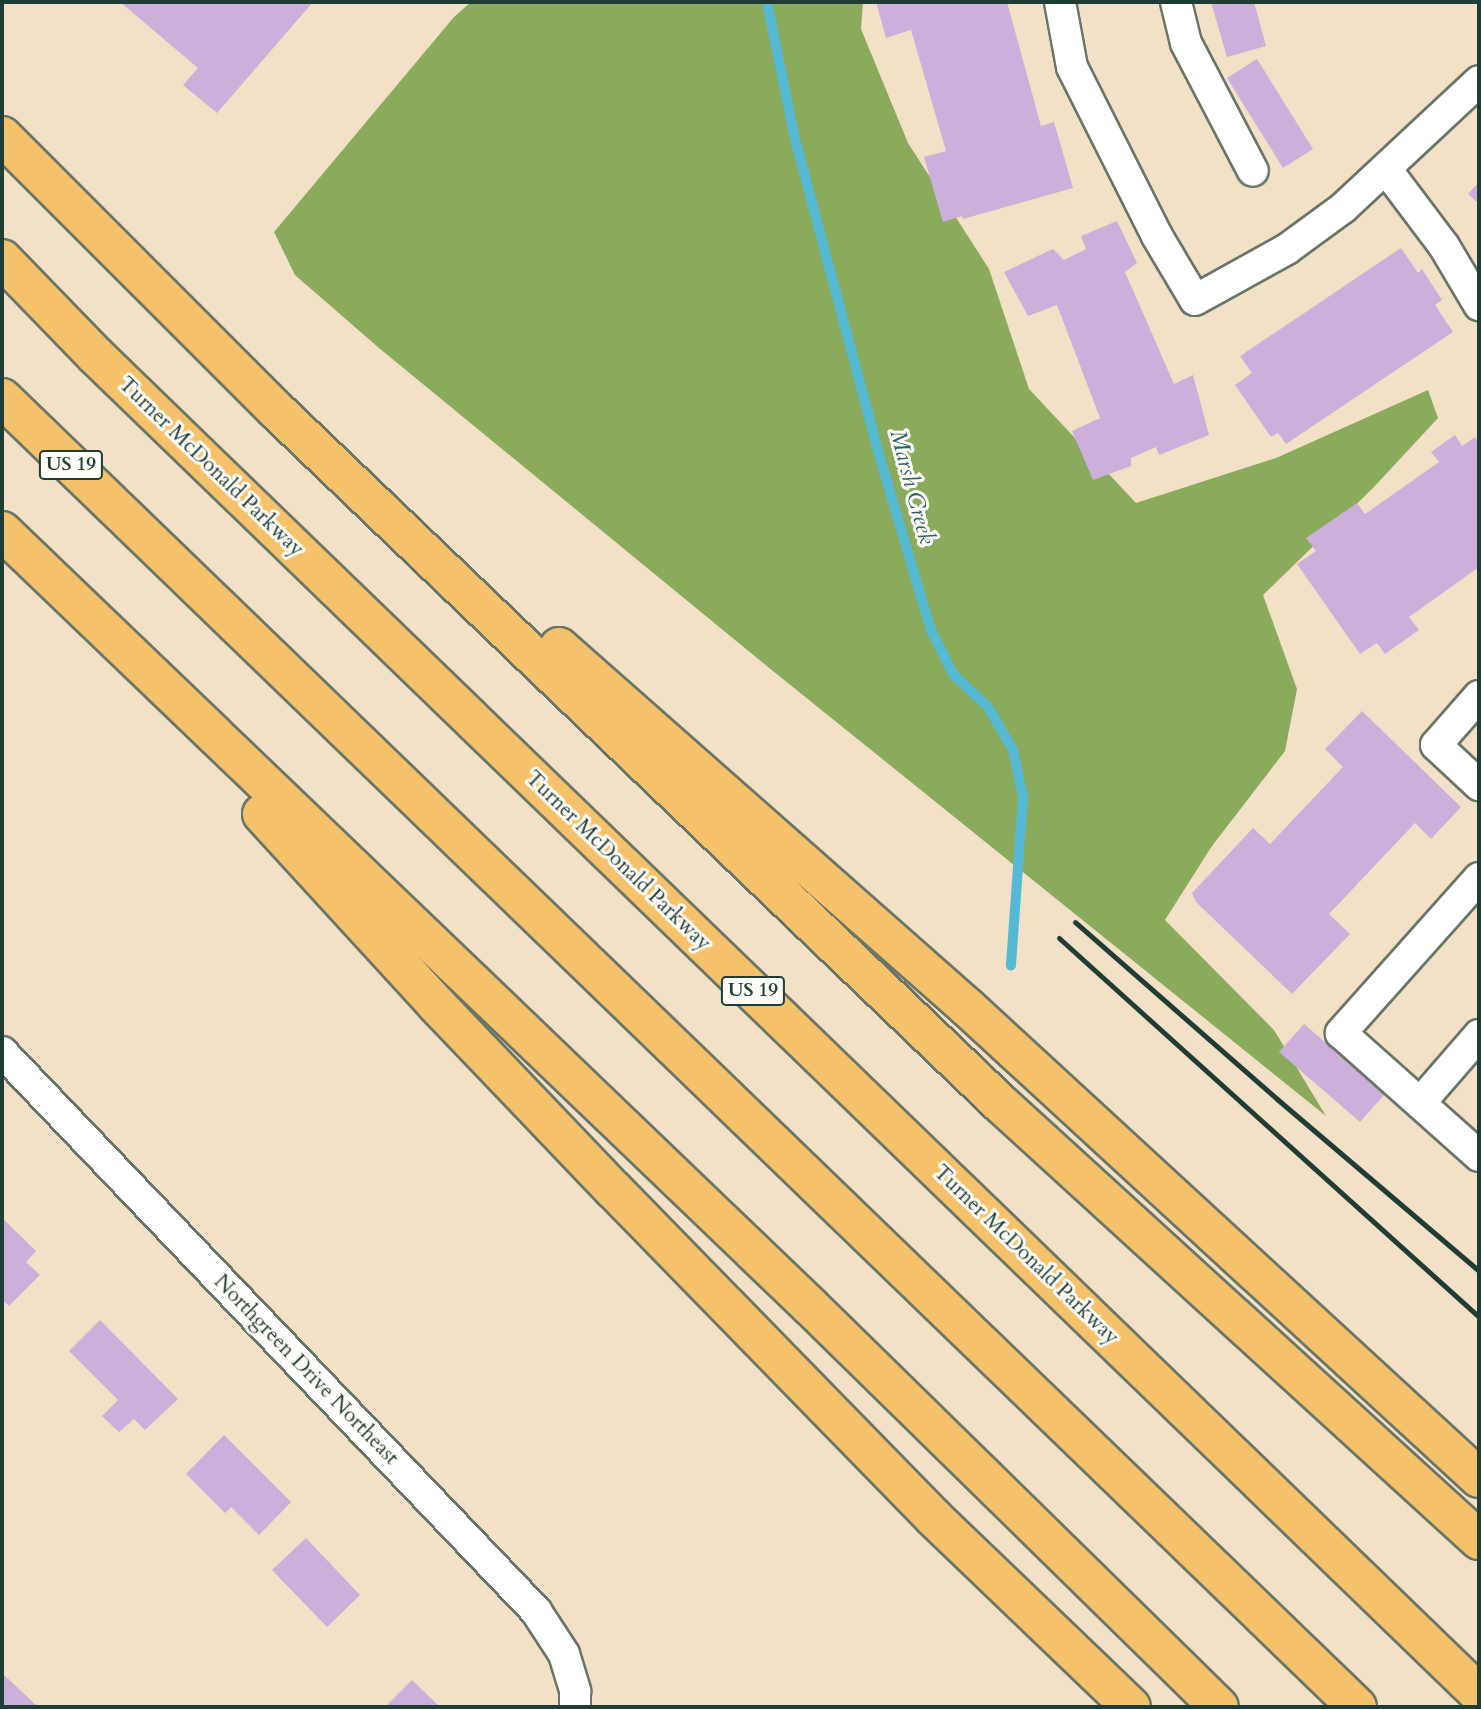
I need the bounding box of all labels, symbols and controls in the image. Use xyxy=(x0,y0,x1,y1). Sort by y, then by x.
street label: Turner McDonald Parkway xyxy=(113,372,309,562)
water label: Marsh Creek xyxy=(883,427,941,547)
road number: US 19 xyxy=(38,450,104,480)
street label: Turner McDonald Parkway xyxy=(520,766,716,956)
road number: US 19 xyxy=(720,976,786,1007)
street label: Turner McDonald Parkway xyxy=(928,1160,1124,1350)
street label: Northgreen Drive Northeast xyxy=(208,1270,404,1470)

